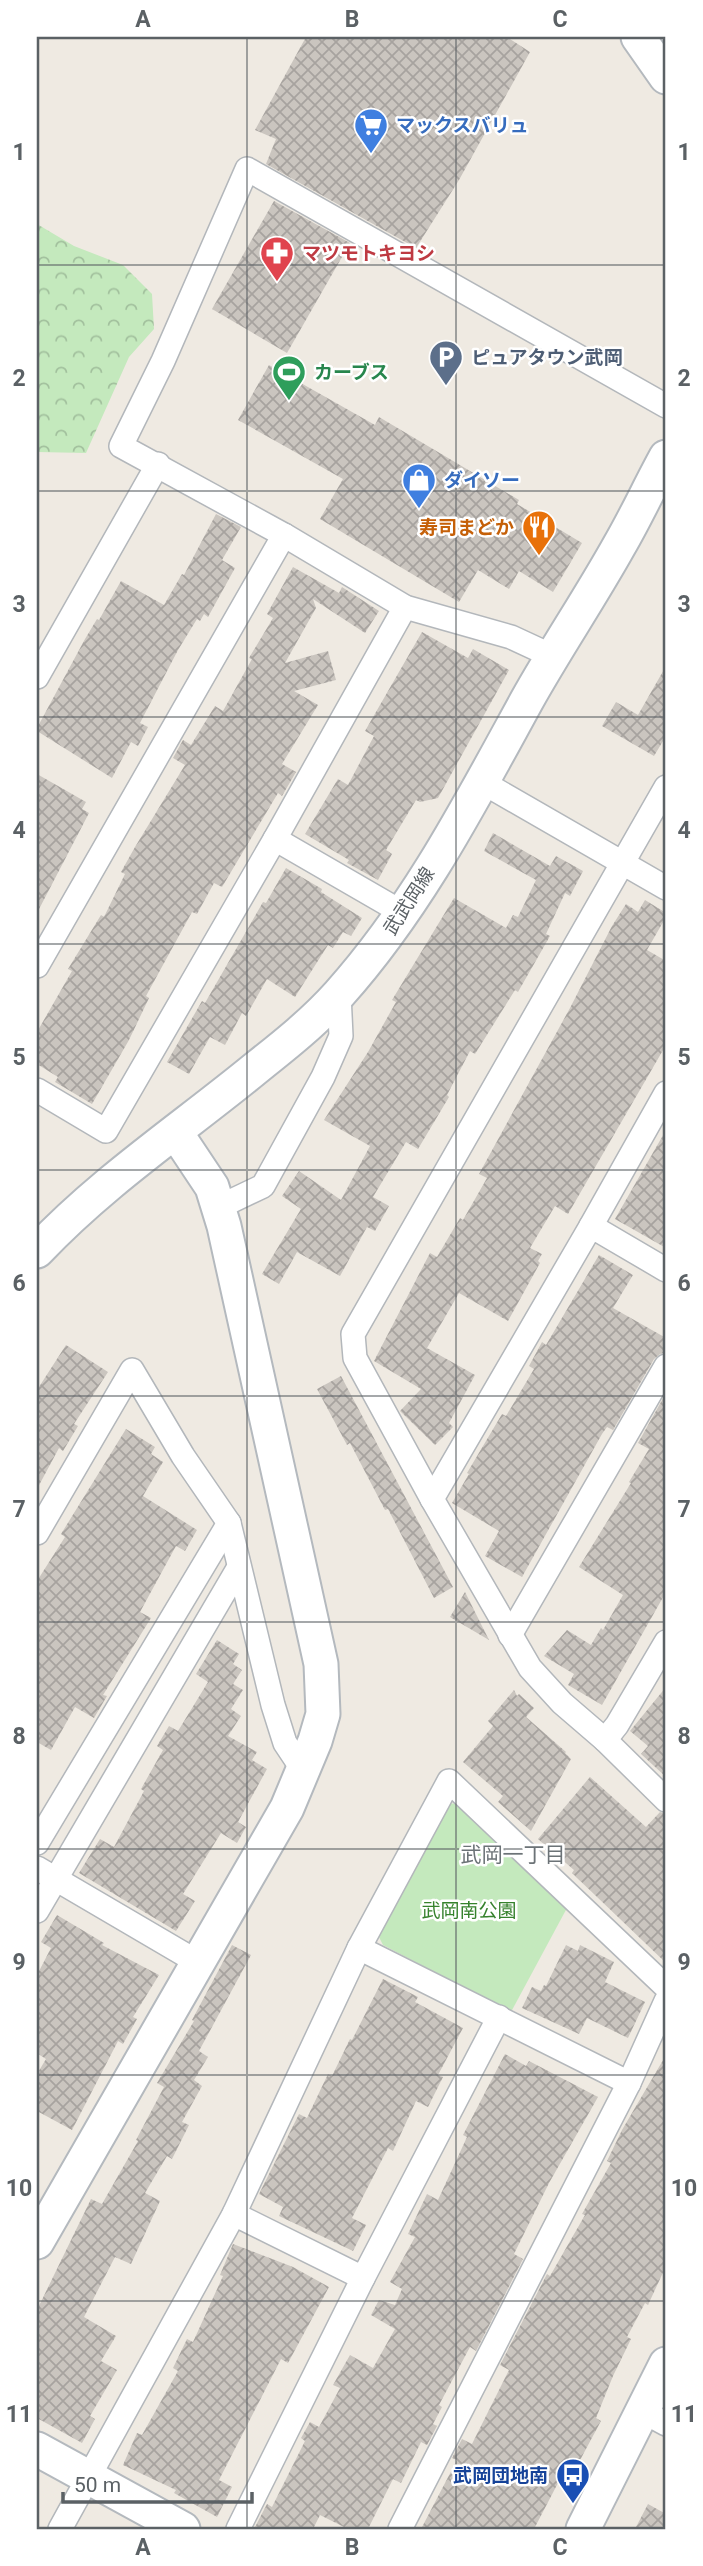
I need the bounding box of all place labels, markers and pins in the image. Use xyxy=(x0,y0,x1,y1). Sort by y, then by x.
supermarket icon: マックスバリュ xyxy=(352,106,390,155)
place label: マックスバリュ xyxy=(396,114,528,137)
pharmacy icon: マツモトキヨシ xyxy=(258,234,296,283)
place label: マツモトキヨシ xyxy=(302,242,435,265)
parking icon: ピュアタウン武岡 xyxy=(427,338,465,387)
place label: ピュアタウン武岡 xyxy=(471,346,623,369)
sports icon: カーブス xyxy=(270,353,308,402)
place label: カーブス xyxy=(314,361,389,384)
shop icon: ダイソー xyxy=(400,461,438,510)
place label: ダイソー xyxy=(444,469,520,492)
restaurant icon: 寿司まどか xyxy=(520,508,558,557)
place label: 寿司まどか xyxy=(419,516,514,539)
bus stop icon: 武岡団地南 xyxy=(554,2456,592,2505)
place label: 武岡団地南 xyxy=(453,2464,548,2487)

